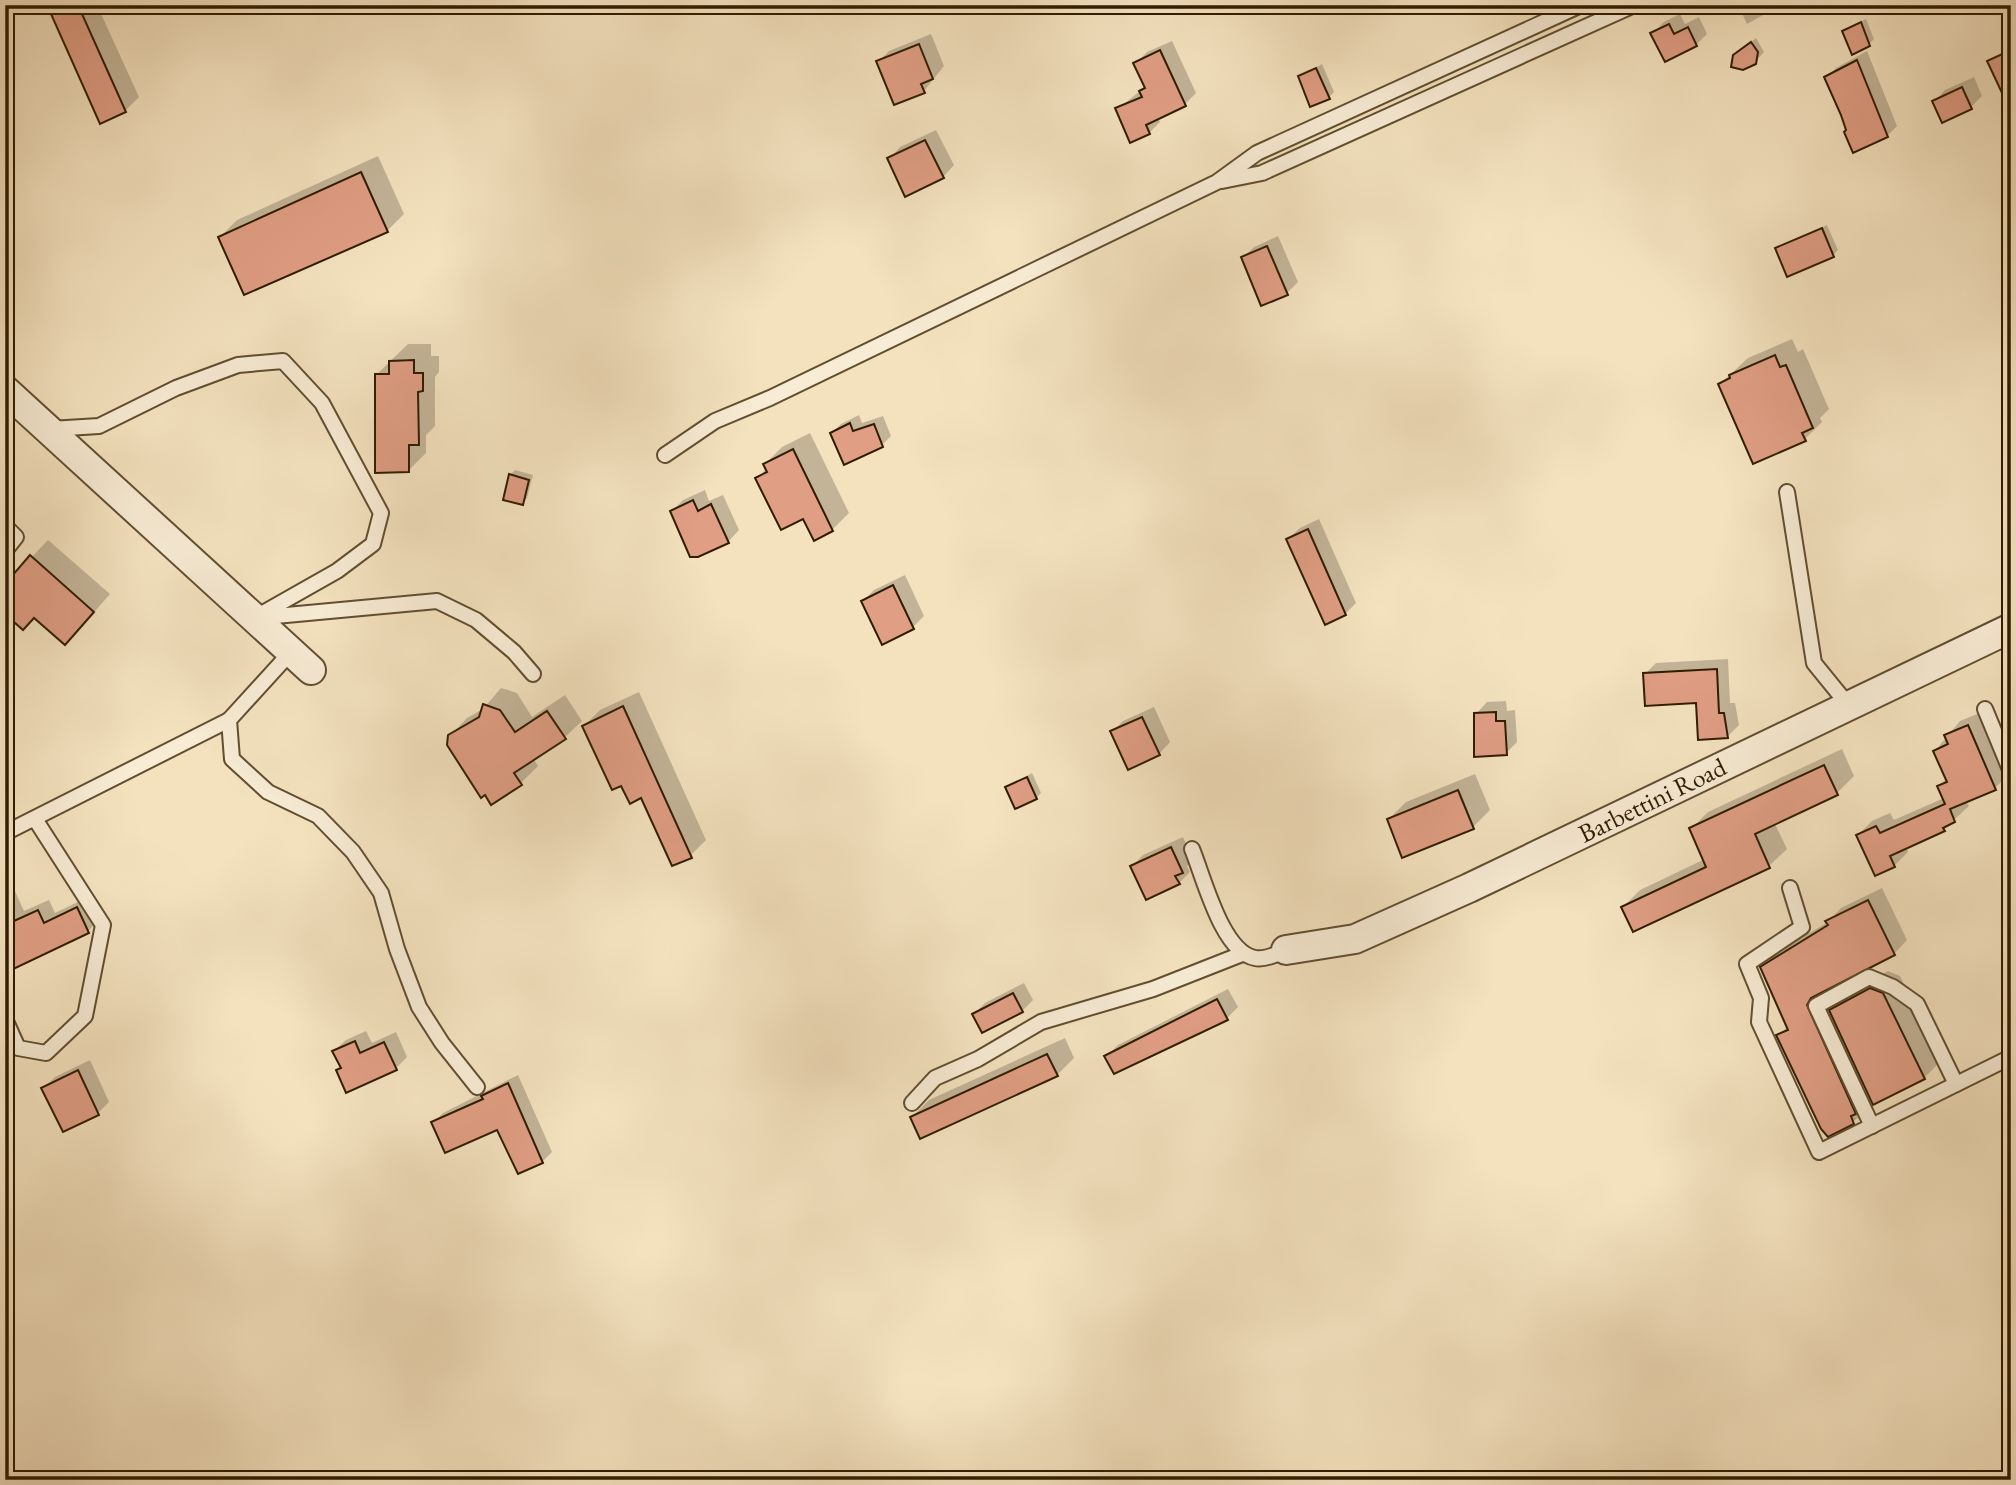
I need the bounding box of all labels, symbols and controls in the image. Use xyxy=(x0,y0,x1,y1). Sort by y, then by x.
street label: Barbettini Road xyxy=(1573,749,1732,850)

